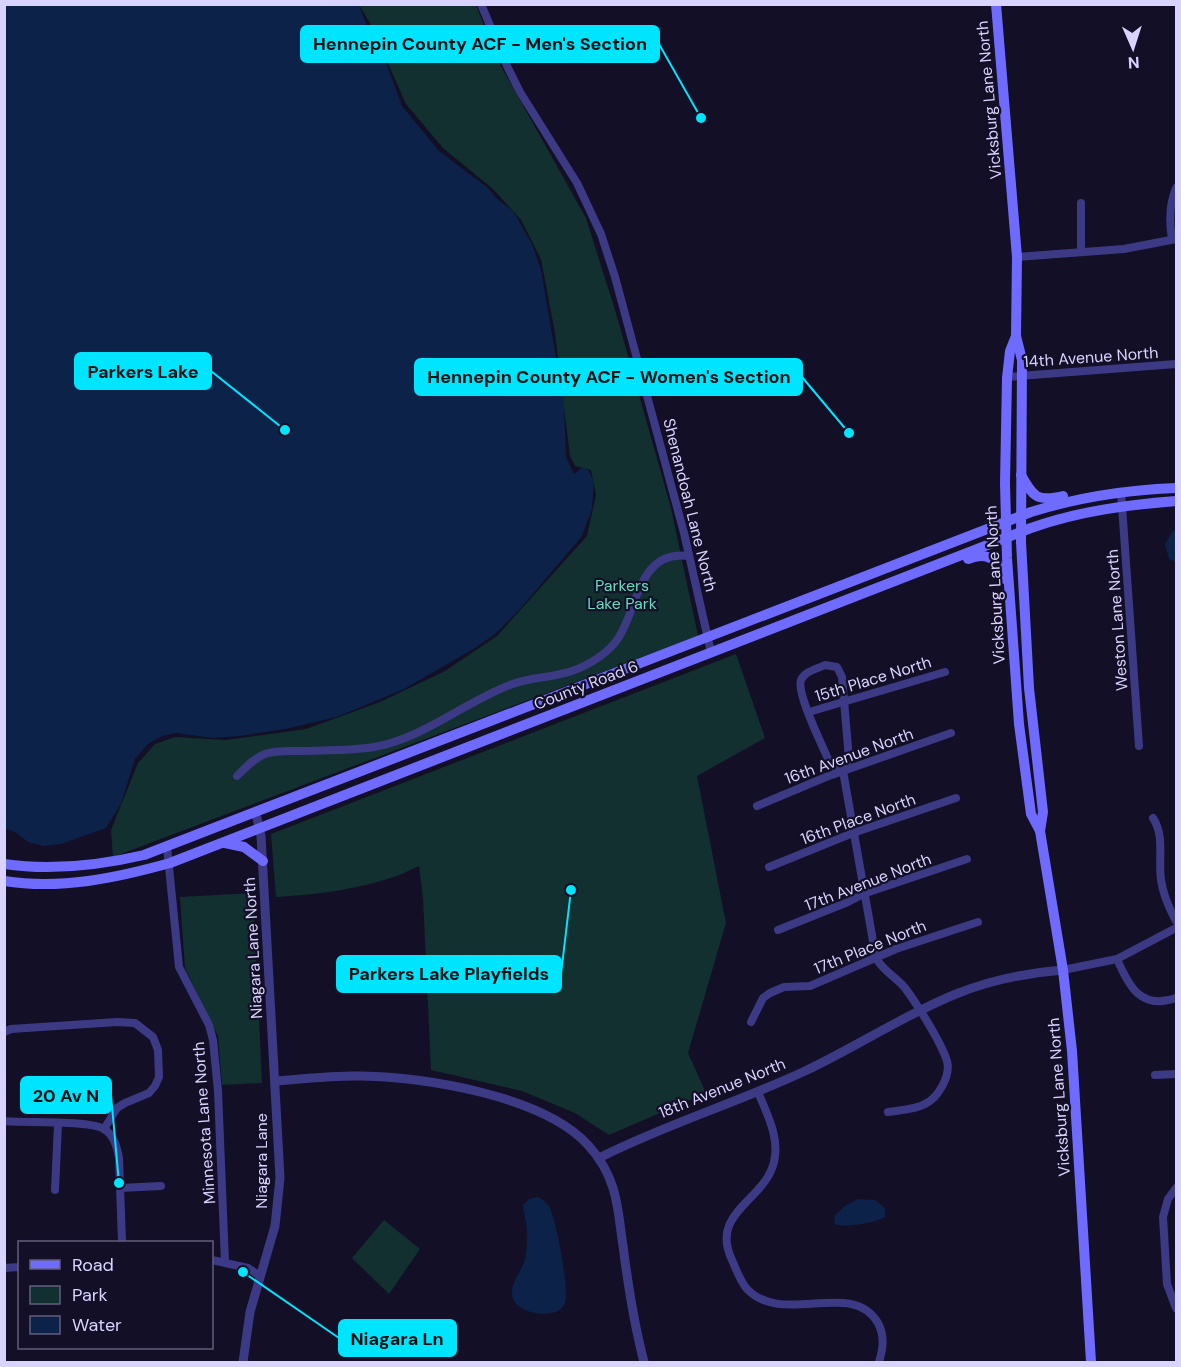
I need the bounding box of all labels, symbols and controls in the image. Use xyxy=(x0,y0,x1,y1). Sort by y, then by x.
north arrow xyxy=(1103,18,1163,78)
street label: Vicksburg Lane North xyxy=(972,20,1006,180)
callout: Hennepin County ACF - Men's Section xyxy=(301,26,659,62)
text: Hennepin County ACF - Men's Section xyxy=(313,32,647,56)
text: N xyxy=(1127,52,1140,73)
street label: 14th Avenue North xyxy=(1023,342,1159,372)
callout: Parkers Lake xyxy=(75,353,211,389)
callout: Hennepin County ACF - Women's Section xyxy=(415,359,802,395)
text: Parkers Lake xyxy=(87,360,199,384)
text: Hennepin County ACF - Women's Section xyxy=(427,365,791,389)
street label: Shenandoah Lane North xyxy=(658,416,722,594)
street label: Vicksburg Lane North xyxy=(980,505,1010,665)
street label: Weston Lane North xyxy=(1102,548,1132,692)
park label: Parkers Lake Park xyxy=(587,575,657,614)
street label: 15th Place North xyxy=(812,651,934,707)
street label: County Road 6 xyxy=(531,655,641,715)
street label: 16th Avenue North xyxy=(782,723,916,789)
street label: 16th Place North xyxy=(798,788,918,850)
street label: 17th Avenue North xyxy=(802,848,934,916)
street label: Niagara Lane North xyxy=(239,877,267,1019)
street label: 17th Place North xyxy=(811,915,929,979)
callout: Parkers Lake Playfields xyxy=(337,956,561,992)
text: Parkers Lake Playfields xyxy=(349,962,549,986)
street label: Vicksburg Lane North xyxy=(1043,1017,1075,1177)
street label: Minnesota Lane North xyxy=(188,1041,220,1205)
street label: 18th Avenue North xyxy=(655,1053,789,1123)
callout: 20 Av N xyxy=(21,1077,111,1113)
text: 20 Av N xyxy=(33,1084,99,1108)
street label: Niagara Lane xyxy=(251,1113,272,1209)
legend xyxy=(18,1241,213,1349)
text: Road xyxy=(72,1253,114,1277)
text: Park xyxy=(72,1283,108,1307)
text: Water xyxy=(72,1313,122,1337)
callout: Niagara Ln xyxy=(339,1320,456,1356)
text: Niagara Ln xyxy=(350,1327,444,1351)

